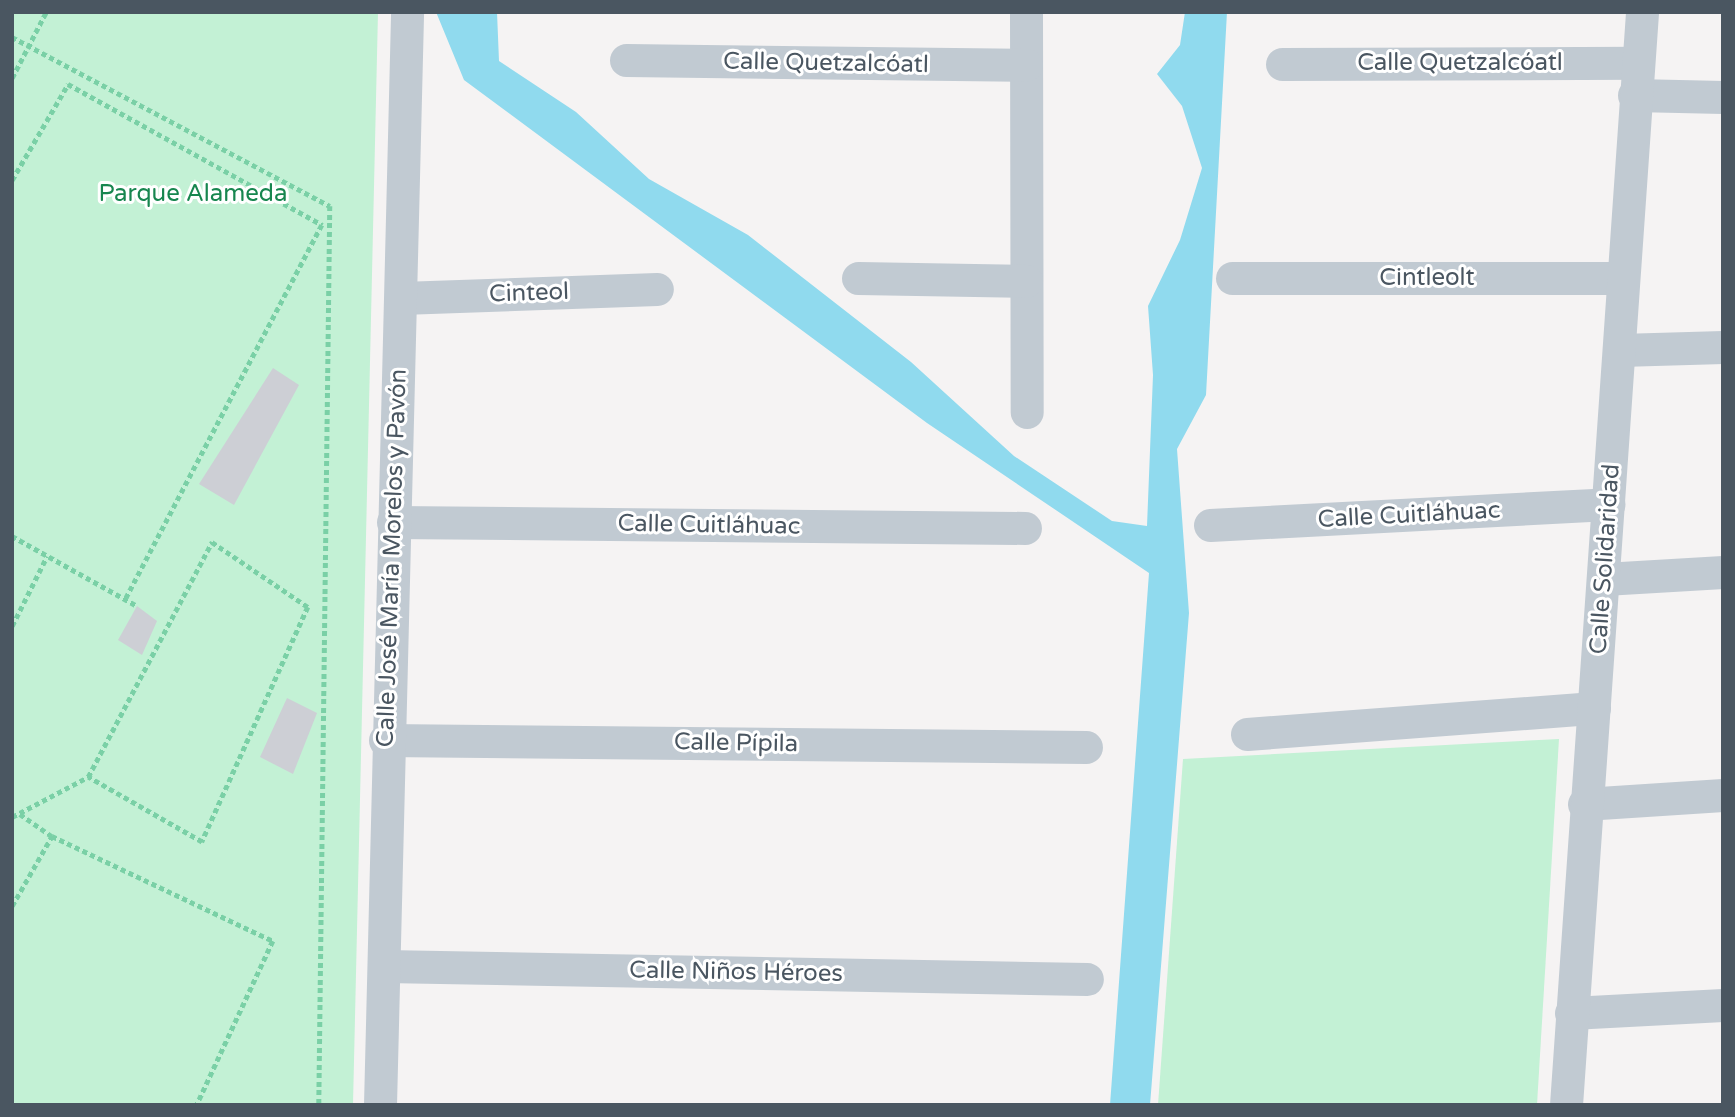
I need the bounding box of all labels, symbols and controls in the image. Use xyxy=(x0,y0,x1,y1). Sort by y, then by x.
street label: Calle Quetzalcóatl xyxy=(723,47,929,79)
street label: Calle Quetzalcóatl xyxy=(1357,49,1563,77)
park label: Parque Alameda xyxy=(99,180,287,208)
street label: Cintleolt xyxy=(1379,264,1475,292)
street label: Cinteol xyxy=(488,277,570,309)
street label: Calle José María Morelos y Pavón xyxy=(371,368,413,748)
street label: Calle Solidaridad xyxy=(1584,463,1626,655)
street label: Calle Cuitláhuac xyxy=(1317,496,1501,534)
street label: Calle Cuitláhuac xyxy=(617,509,801,541)
street label: Calle Pípila xyxy=(674,728,798,758)
street label: Calle Niños Héroes xyxy=(629,956,843,988)

